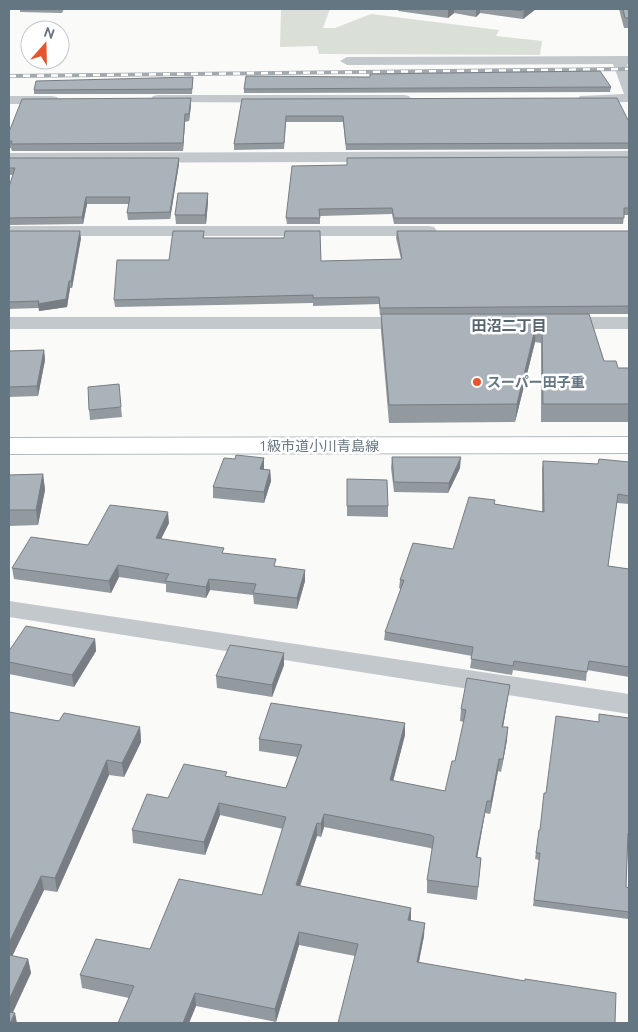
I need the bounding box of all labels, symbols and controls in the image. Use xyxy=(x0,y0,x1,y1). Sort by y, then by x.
north arrow xyxy=(20,20,70,70)
text: N xyxy=(42,23,57,42)
district label: 田沼二丁目 xyxy=(471,317,547,334)
place label: スーパー田子重 xyxy=(487,374,585,390)
marker: スーパー田子重 xyxy=(471,376,483,388)
street label: 1級市道小川青島線 xyxy=(259,438,379,454)

